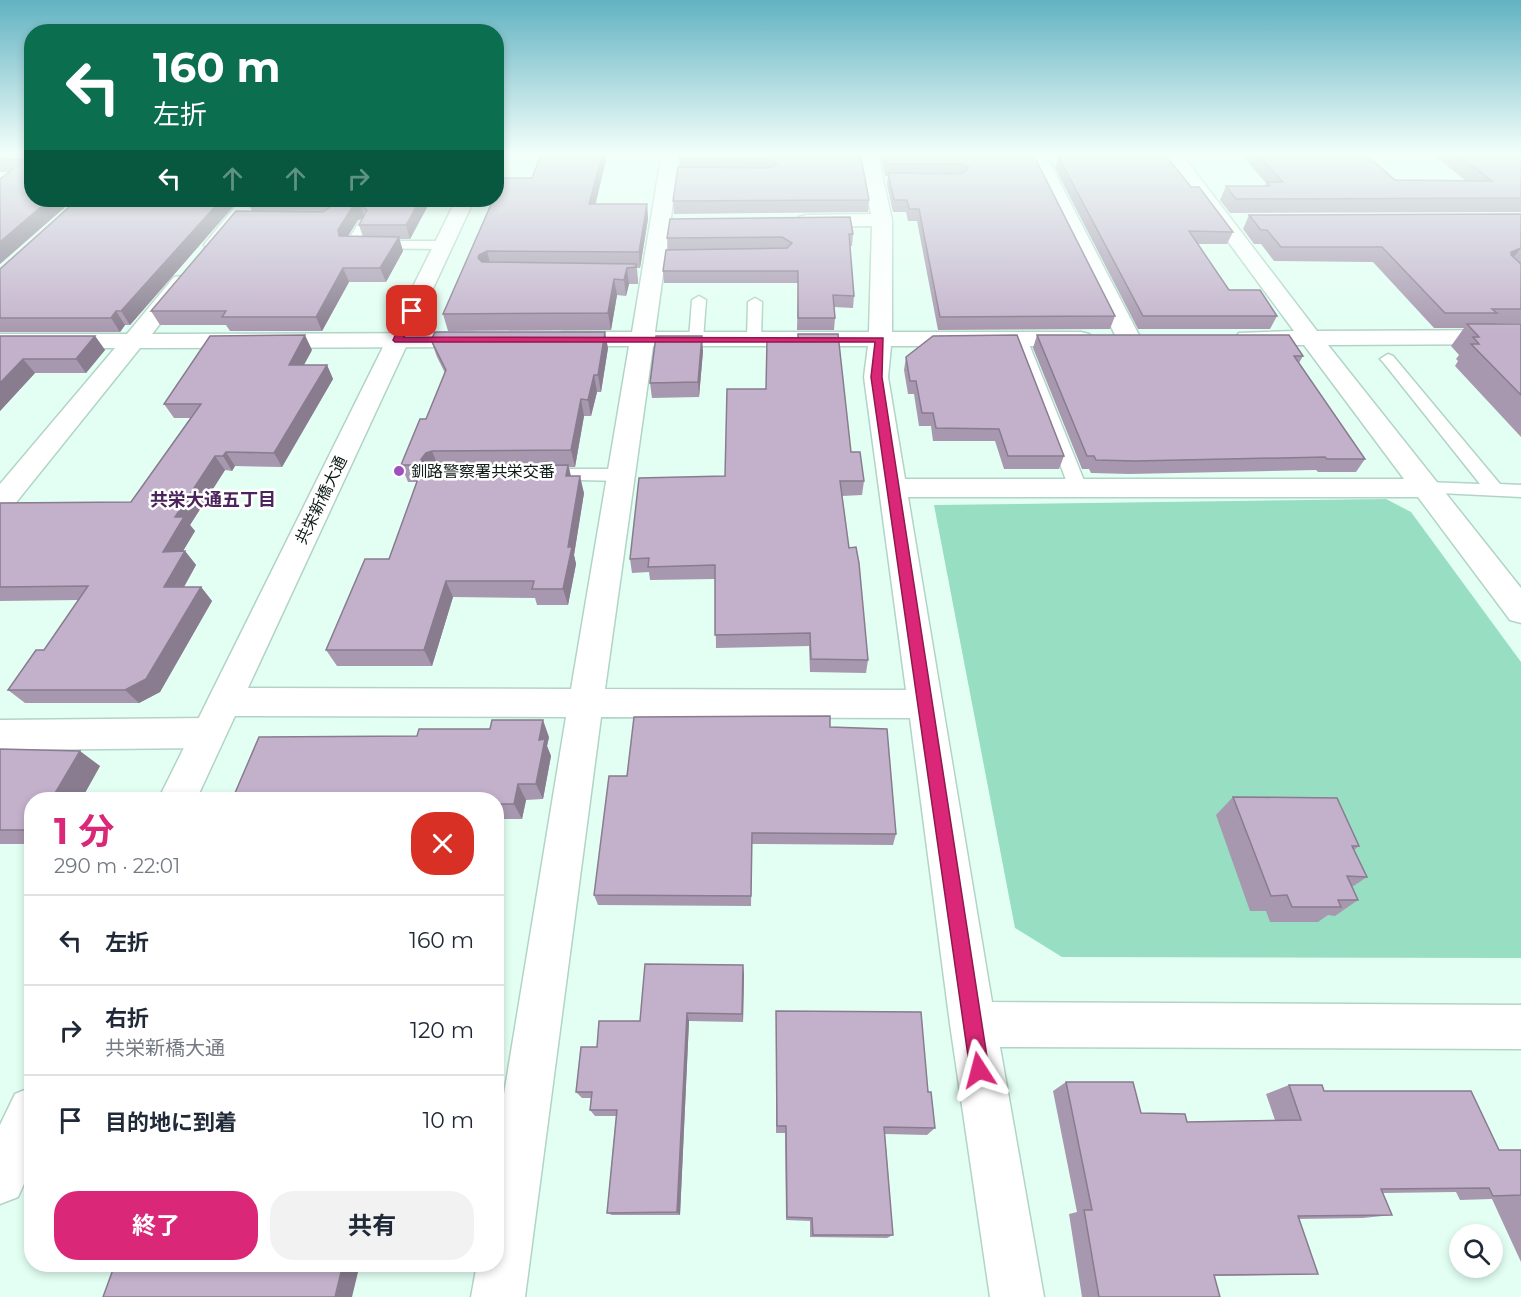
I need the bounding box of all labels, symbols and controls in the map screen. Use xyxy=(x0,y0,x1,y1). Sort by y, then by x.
text: 160 m xyxy=(153,41,281,93)
icon: left xyxy=(54,48,132,126)
text: 左折 xyxy=(153,98,207,131)
icon: left xyxy=(153,162,186,195)
icon: ahead xyxy=(216,162,249,195)
icon: ahead xyxy=(279,162,312,195)
icon: right xyxy=(342,162,375,195)
pin xyxy=(386,285,437,336)
icon: arrive xyxy=(395,294,428,327)
street label: 共栄新橋大通 xyxy=(291,453,351,547)
place label: 釧路警察署共栄交番 xyxy=(411,462,555,481)
marker: 釧路警察署共栄交番 xyxy=(392,464,406,478)
district label: 共栄大通五丁目 xyxy=(150,489,276,511)
text: 1 分 xyxy=(54,809,114,853)
button: close xyxy=(411,812,474,875)
text: 290 m · 22:01 xyxy=(54,854,180,878)
icon: left xyxy=(54,924,87,957)
text: 160 m xyxy=(409,927,474,954)
text: 左折 xyxy=(105,929,149,956)
text: 右折 xyxy=(105,1005,149,1032)
icon: right xyxy=(54,1014,87,1047)
text: 120 m xyxy=(410,1017,474,1044)
text: 共栄新橋大通 xyxy=(105,1036,225,1060)
position arrow xyxy=(947,1038,1011,1102)
icon: arrive xyxy=(54,1104,87,1137)
text: 10 m xyxy=(422,1107,474,1134)
text: 目的地に到着 xyxy=(105,1109,237,1136)
button: 終了 xyxy=(54,1191,258,1260)
button: 共有 xyxy=(270,1191,474,1260)
map controls xyxy=(1449,1224,1503,1278)
button: search xyxy=(1449,1224,1503,1278)

